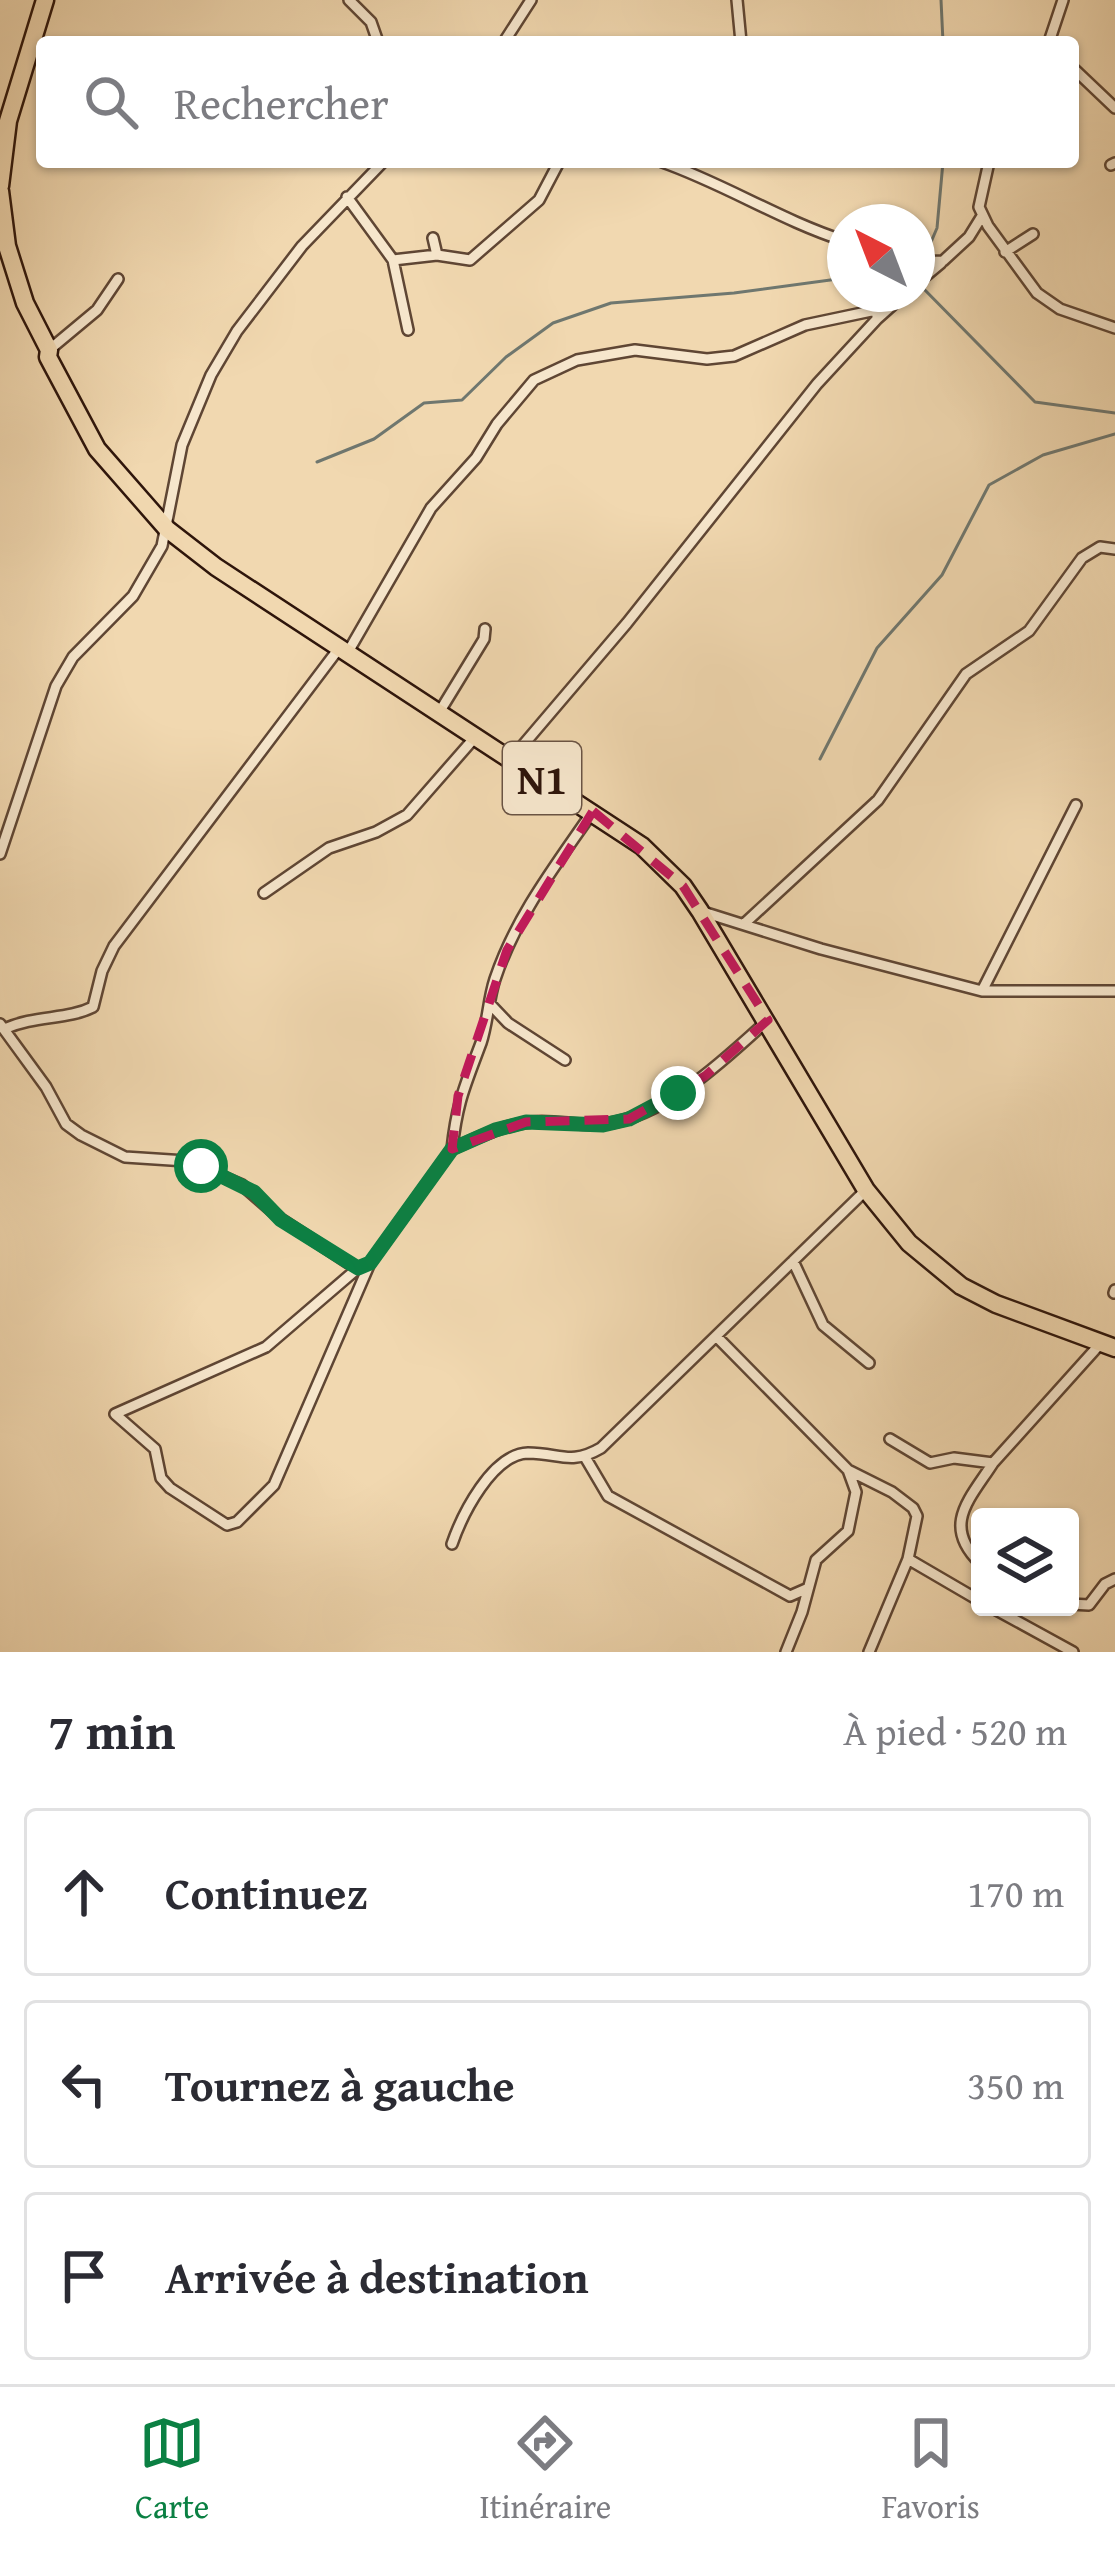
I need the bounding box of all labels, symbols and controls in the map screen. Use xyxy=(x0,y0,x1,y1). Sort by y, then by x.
search box xyxy=(36,36,1079,168)
icon: search xyxy=(78,69,144,135)
text: Rechercher xyxy=(174,70,389,135)
north arrow xyxy=(827,204,935,312)
road number: N1 xyxy=(503,742,581,814)
route end xyxy=(651,1066,705,1120)
route start xyxy=(174,1139,228,1193)
map controls xyxy=(971,1508,1079,1616)
button: layers xyxy=(971,1508,1079,1616)
text: 7 min xyxy=(48,1693,175,1768)
text: À pied · 520 m xyxy=(843,1702,1067,1759)
icon: ahead xyxy=(51,1859,117,1925)
text: Continuez xyxy=(165,1860,368,1925)
text: 170 m xyxy=(967,1864,1064,1921)
icon: left xyxy=(51,2051,117,2117)
text: Tournez à gauche xyxy=(165,2052,515,2117)
text: 350 m xyxy=(967,2056,1064,2113)
icon: arrive xyxy=(51,2243,117,2309)
text: Arrivée à destination xyxy=(165,2244,589,2309)
tab: Carte xyxy=(135,2410,209,2530)
tab: Itinéraire xyxy=(479,2410,611,2530)
tab: Favoris xyxy=(881,2410,980,2530)

